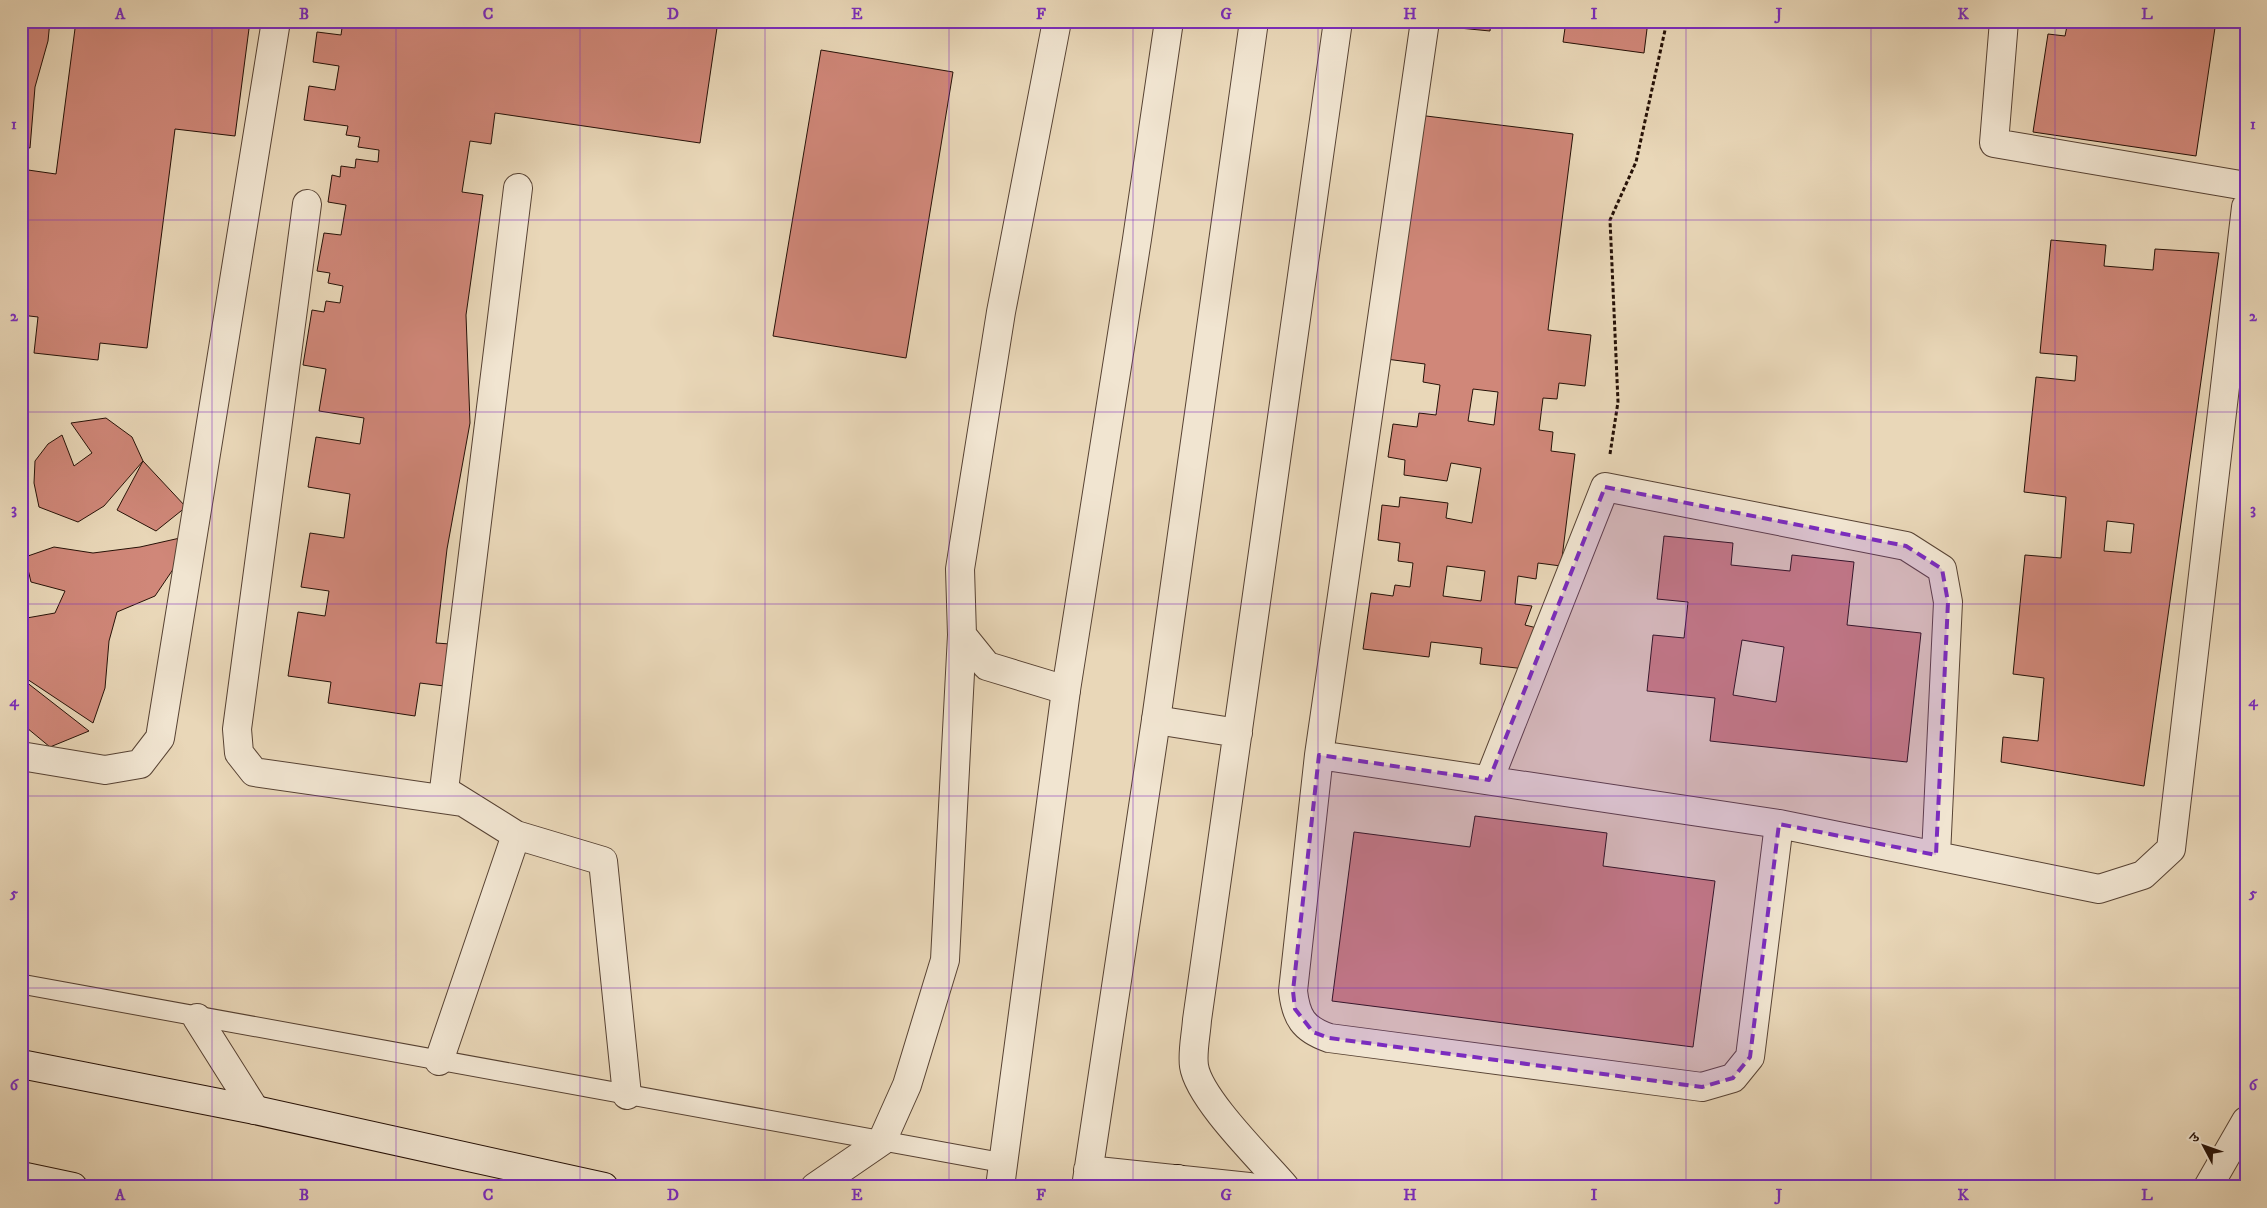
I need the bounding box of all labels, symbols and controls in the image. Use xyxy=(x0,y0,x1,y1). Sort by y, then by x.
text: A xyxy=(114,4,126,24)
text: B xyxy=(299,4,309,24)
text: C xyxy=(483,4,493,24)
text: D xyxy=(667,4,679,24)
text: E xyxy=(851,4,863,24)
text: F xyxy=(1036,4,1046,24)
text: G xyxy=(1220,4,1232,24)
text: H xyxy=(1403,4,1417,24)
text: I xyxy=(1591,4,1598,24)
text: J xyxy=(1774,4,1783,24)
text: K xyxy=(1957,4,1969,24)
text: L xyxy=(2141,4,2153,24)
text: 1 xyxy=(11,114,17,134)
text: 1 xyxy=(2250,114,2256,134)
text: 2 xyxy=(10,306,19,326)
text: 2 xyxy=(2249,306,2258,326)
text: 3 xyxy=(11,499,17,519)
text: 3 xyxy=(2250,499,2256,519)
text: 4 xyxy=(8,691,19,711)
text: 4 xyxy=(2247,691,2258,711)
text: 5 xyxy=(9,883,18,903)
text: 5 xyxy=(2248,883,2257,903)
text: 6 xyxy=(10,1075,20,1095)
text: 6 xyxy=(2249,1075,2259,1095)
north arrow xyxy=(2180,1120,2230,1170)
text: उ xyxy=(2185,1129,2205,1147)
text: A xyxy=(114,1185,126,1205)
text: B xyxy=(299,1185,309,1205)
text: C xyxy=(483,1185,493,1205)
text: D xyxy=(667,1185,679,1205)
text: E xyxy=(851,1185,863,1205)
text: F xyxy=(1036,1185,1046,1205)
text: G xyxy=(1220,1185,1232,1205)
text: H xyxy=(1403,1185,1417,1205)
text: I xyxy=(1591,1185,1598,1205)
text: J xyxy=(1774,1185,1783,1205)
text: K xyxy=(1957,1185,1969,1205)
text: L xyxy=(2141,1185,2153,1205)

